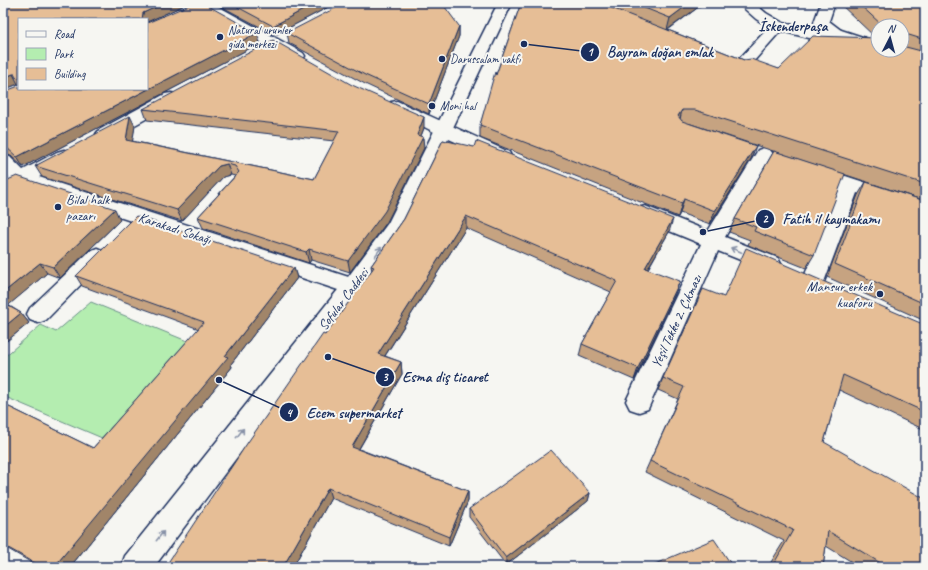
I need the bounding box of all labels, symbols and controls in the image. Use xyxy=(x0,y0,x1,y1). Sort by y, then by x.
district label: İskenderpaşa xyxy=(759,17,829,36)
legend xyxy=(18,18,148,90)
north arrow xyxy=(870,18,910,58)
text: N xyxy=(887,21,897,36)
place label: Natural urunler gida merkezi xyxy=(228,22,294,52)
text: Road xyxy=(54,26,76,42)
marker: Natural urunler gida merkezi xyxy=(215,32,225,42)
callout: Bayram doğan emlak xyxy=(580,39,721,66)
text: Bayram doğan emlak xyxy=(607,43,714,62)
text: 1 xyxy=(587,44,594,60)
text: Park xyxy=(54,46,75,62)
place label: Darussalam vakfı xyxy=(450,51,521,67)
marker: Darussalam vakfı xyxy=(437,54,447,64)
text: Building xyxy=(54,66,86,82)
place label: Moni hal xyxy=(440,98,478,114)
marker: Moni hal xyxy=(427,101,437,111)
place label: Bilal halk pazarı xyxy=(66,191,110,224)
marker: Bilal halk pazarı xyxy=(53,202,63,212)
callout: Fatih il kaymakamı xyxy=(755,206,888,233)
street label: Karakadı Sokağı xyxy=(136,209,215,249)
text: Fatih il kaymakamı xyxy=(783,210,881,229)
text: 2 xyxy=(762,211,769,227)
one-way arrow xyxy=(730,245,742,253)
one-way arrow xyxy=(374,247,382,258)
street label: Sofular Caddesi xyxy=(315,263,374,334)
street label: Yeşil Tekke 2. Çıkmazı xyxy=(647,271,706,371)
place label: Mansur erkek kuaforu xyxy=(807,278,873,311)
marker: Mansur erkek kuaforu xyxy=(875,289,885,299)
callout: Esma diş ticaret xyxy=(375,363,496,390)
text: Esma diş ticaret xyxy=(402,368,490,387)
text: 3 xyxy=(382,369,389,385)
callout: Ecem supermarket xyxy=(279,399,409,426)
text: Ecem supermarket xyxy=(307,404,404,423)
text: 4 xyxy=(286,405,293,421)
one-way arrow xyxy=(235,428,244,439)
one-way arrow xyxy=(156,531,164,542)

